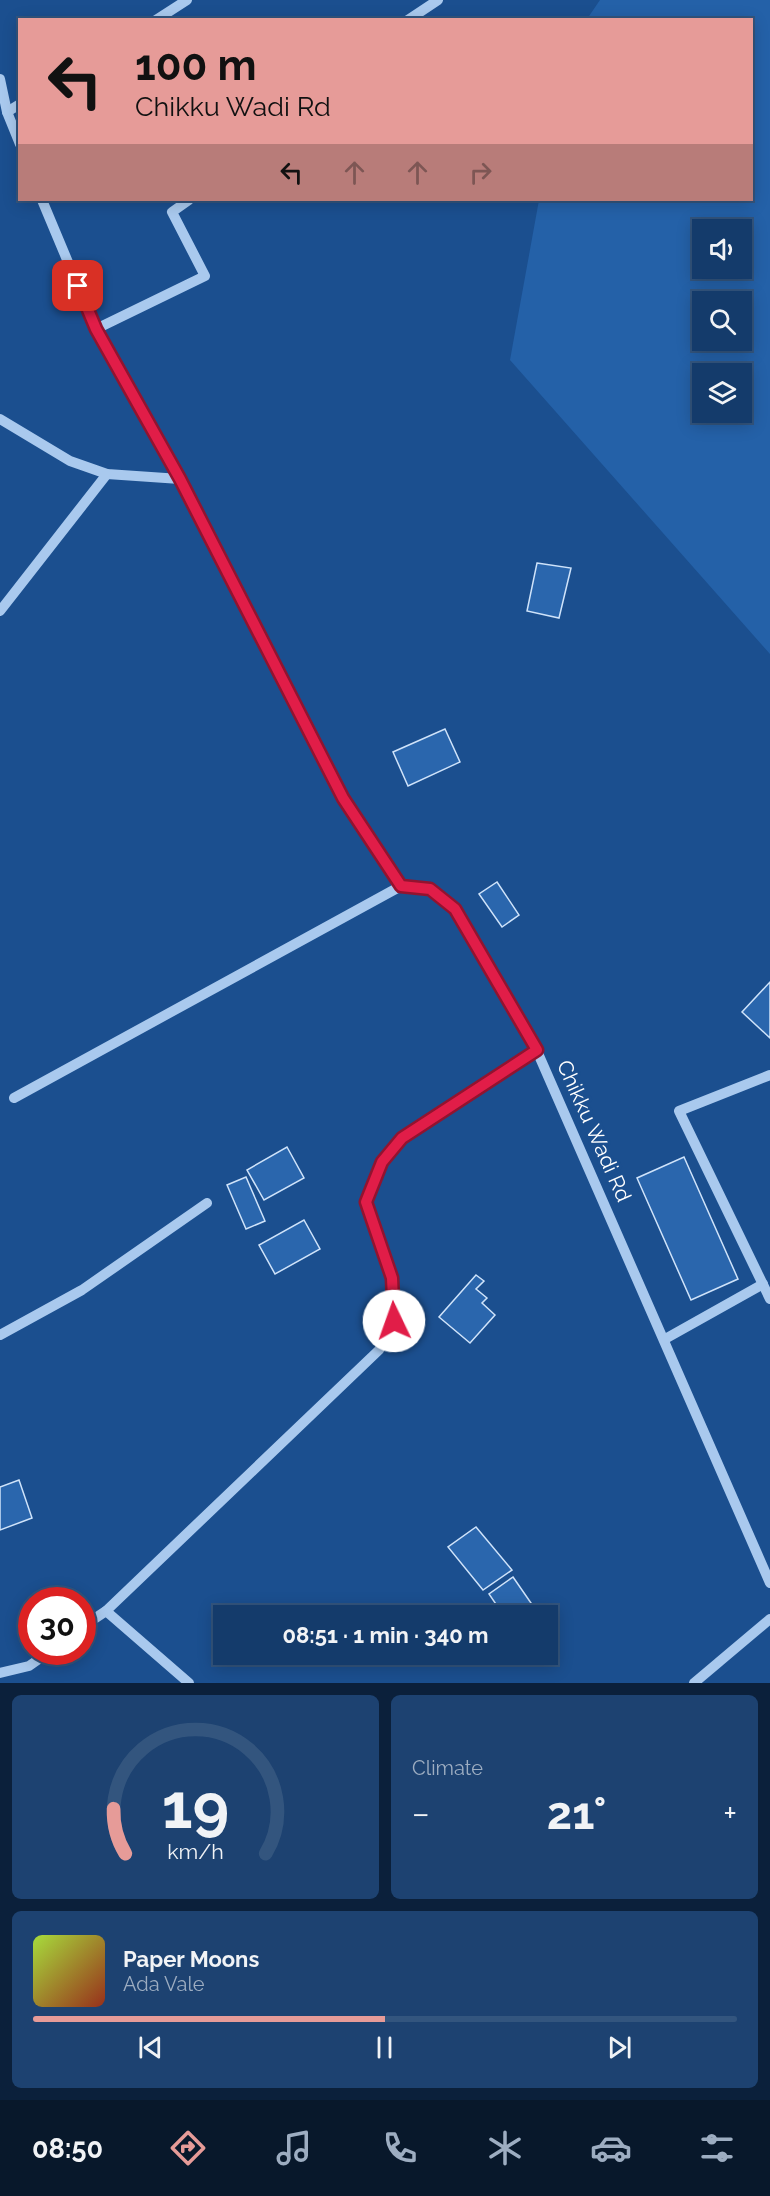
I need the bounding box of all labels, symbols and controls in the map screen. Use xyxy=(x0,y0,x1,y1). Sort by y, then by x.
text: 100 m xyxy=(135,41,257,90)
icon: left xyxy=(36,42,114,120)
text: Chikku Wadi Rd xyxy=(135,91,331,122)
icon: left xyxy=(275,156,308,189)
icon: ahead xyxy=(338,156,371,189)
icon: ahead xyxy=(401,156,434,189)
icon: right xyxy=(464,156,497,189)
map controls xyxy=(692,219,752,423)
button: sound xyxy=(692,219,752,279)
pin xyxy=(52,260,103,311)
icon: arrive xyxy=(61,269,94,302)
button: search xyxy=(692,291,752,351)
button: layers xyxy=(692,363,752,423)
street label: Chikku Wadi Rd xyxy=(552,1056,637,1205)
position arrow xyxy=(362,1289,426,1353)
speed limit sign: 30 xyxy=(18,1587,96,1665)
text: 08:51 · 1 min · 340 m xyxy=(283,1622,488,1648)
text: Climate xyxy=(412,1756,483,1780)
text: 19 xyxy=(162,1769,229,1843)
text: 21° xyxy=(547,1787,606,1840)
text: − xyxy=(412,1794,430,1833)
text: + xyxy=(723,1794,737,1833)
text: km/h xyxy=(167,1839,224,1864)
text: Paper Moons xyxy=(123,1946,259,1972)
text: Ada Vale xyxy=(123,1972,205,1996)
icon: previous xyxy=(134,2031,167,2064)
icon: pause xyxy=(368,2031,401,2064)
icon: next xyxy=(603,2031,636,2064)
icon: directions xyxy=(167,2127,209,2169)
icon: music xyxy=(273,2127,315,2169)
icon: phone xyxy=(379,2127,421,2169)
icon: climate xyxy=(484,2127,526,2169)
icon: car xyxy=(590,2127,632,2169)
icon: filters xyxy=(696,2127,738,2169)
text: 08:50 xyxy=(32,2133,103,2164)

